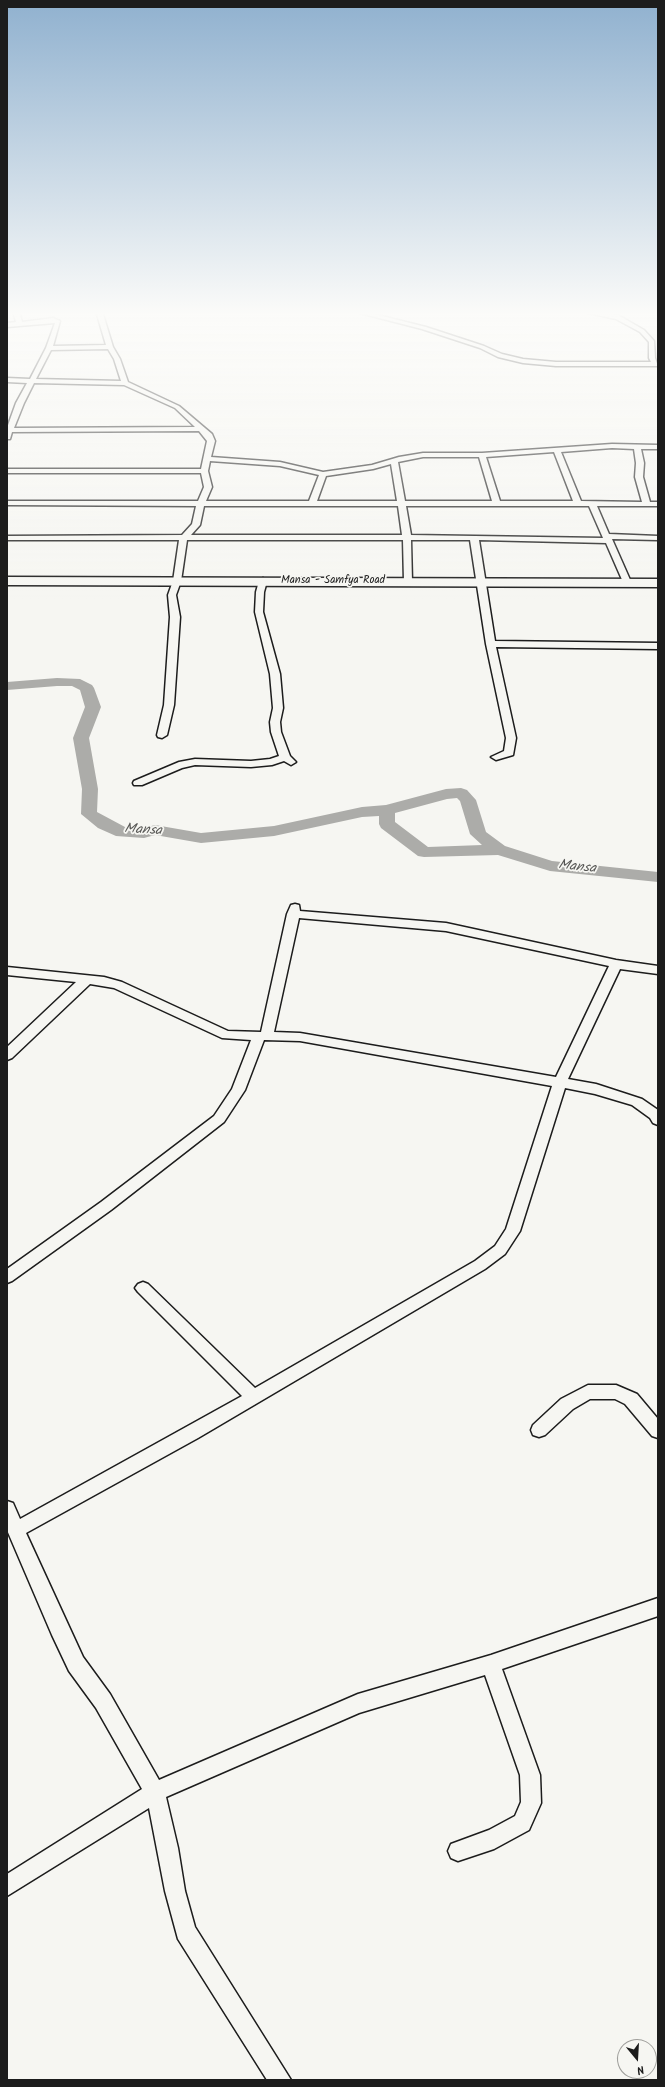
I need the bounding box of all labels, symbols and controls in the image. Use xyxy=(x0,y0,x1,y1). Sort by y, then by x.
street label: Mansa - Samfya Road xyxy=(281,574,385,588)
water label: Mansa xyxy=(124,822,162,840)
water label: Mansa xyxy=(557,858,597,878)
north arrow xyxy=(617,2039,657,2079)
text: N xyxy=(634,2060,646,2079)

